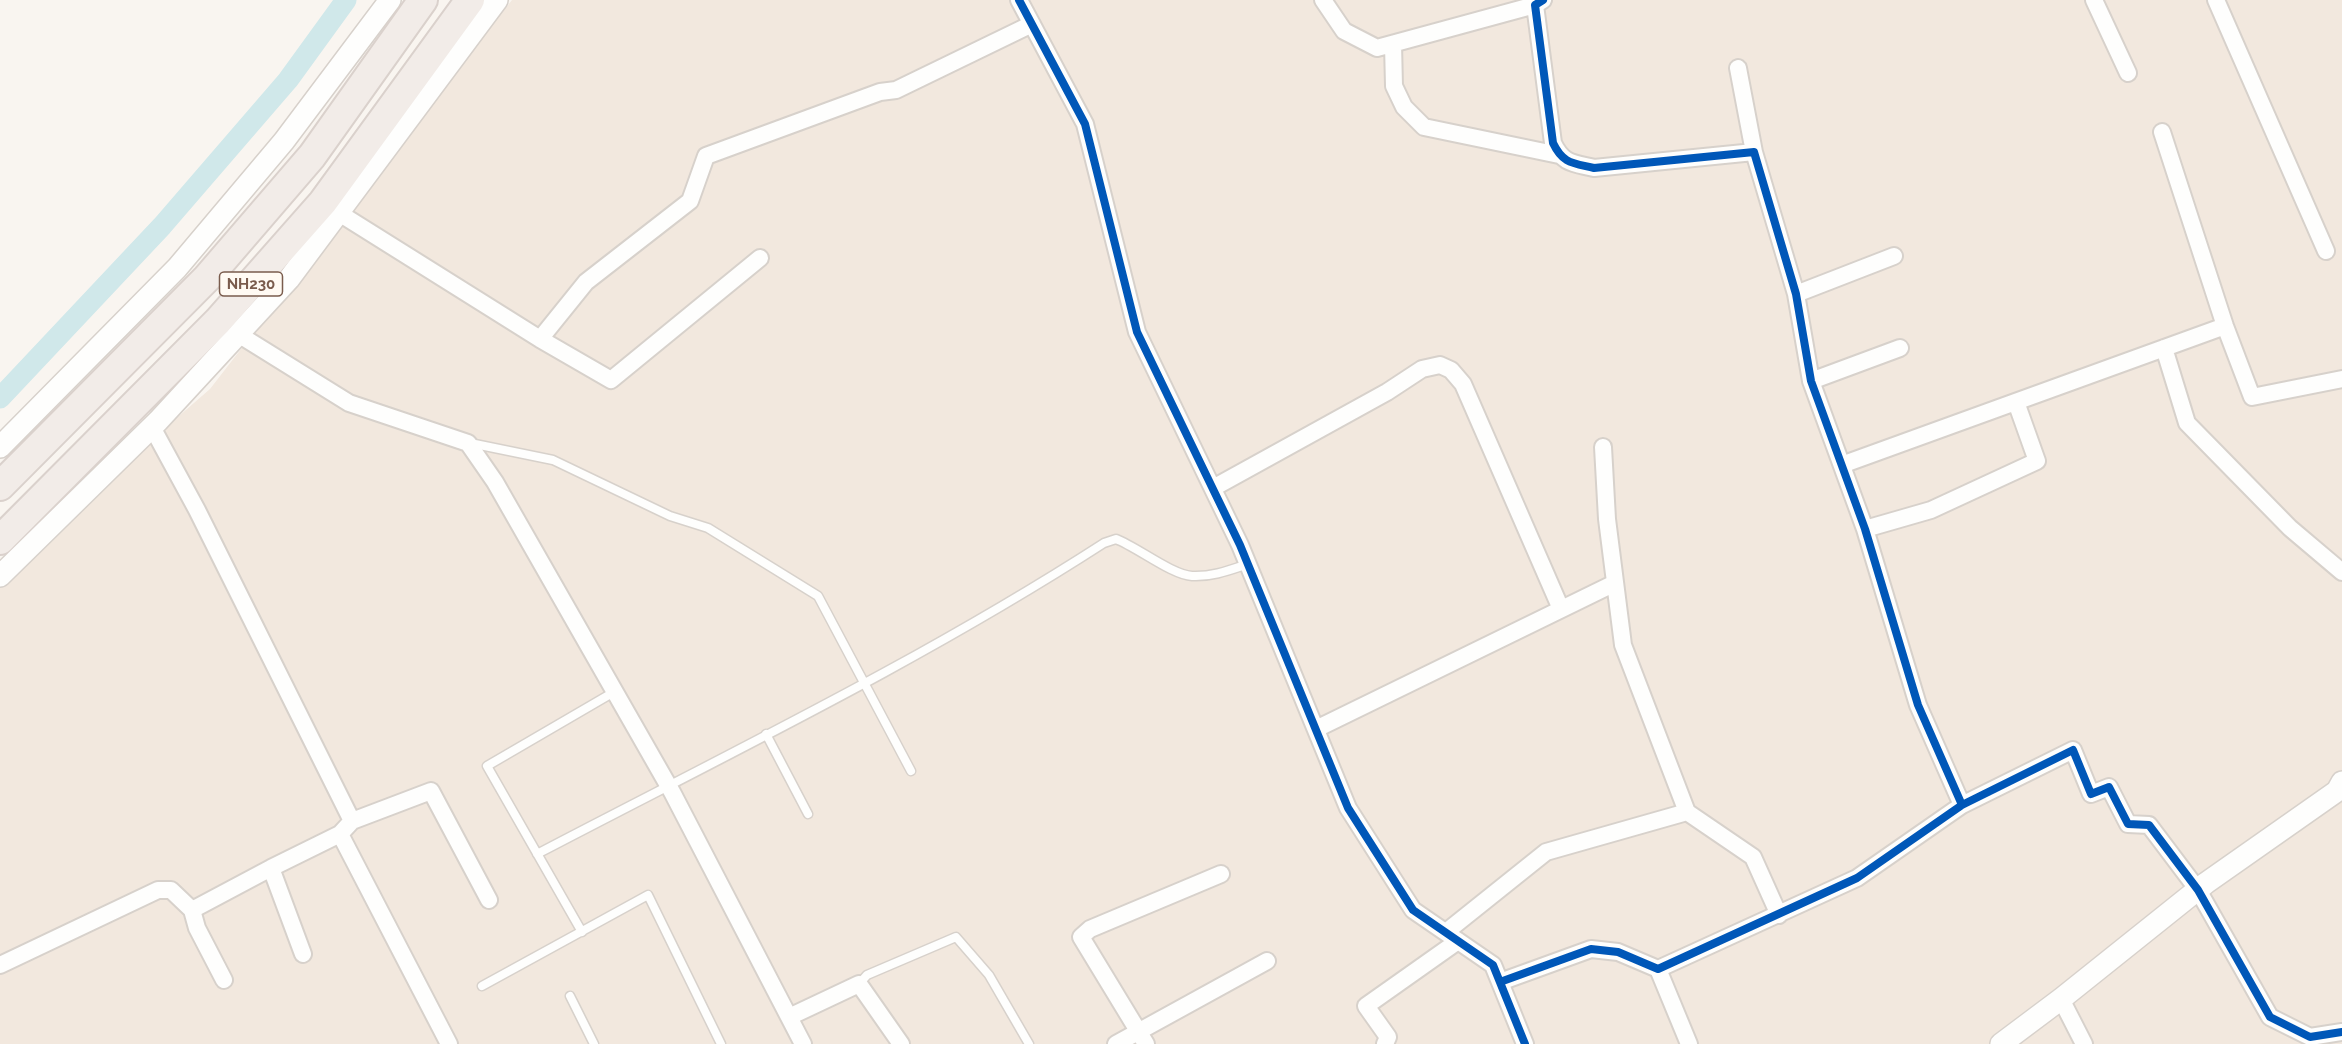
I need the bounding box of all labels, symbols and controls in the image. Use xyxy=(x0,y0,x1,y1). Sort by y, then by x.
road number: NH230 xyxy=(220,272,282,296)

